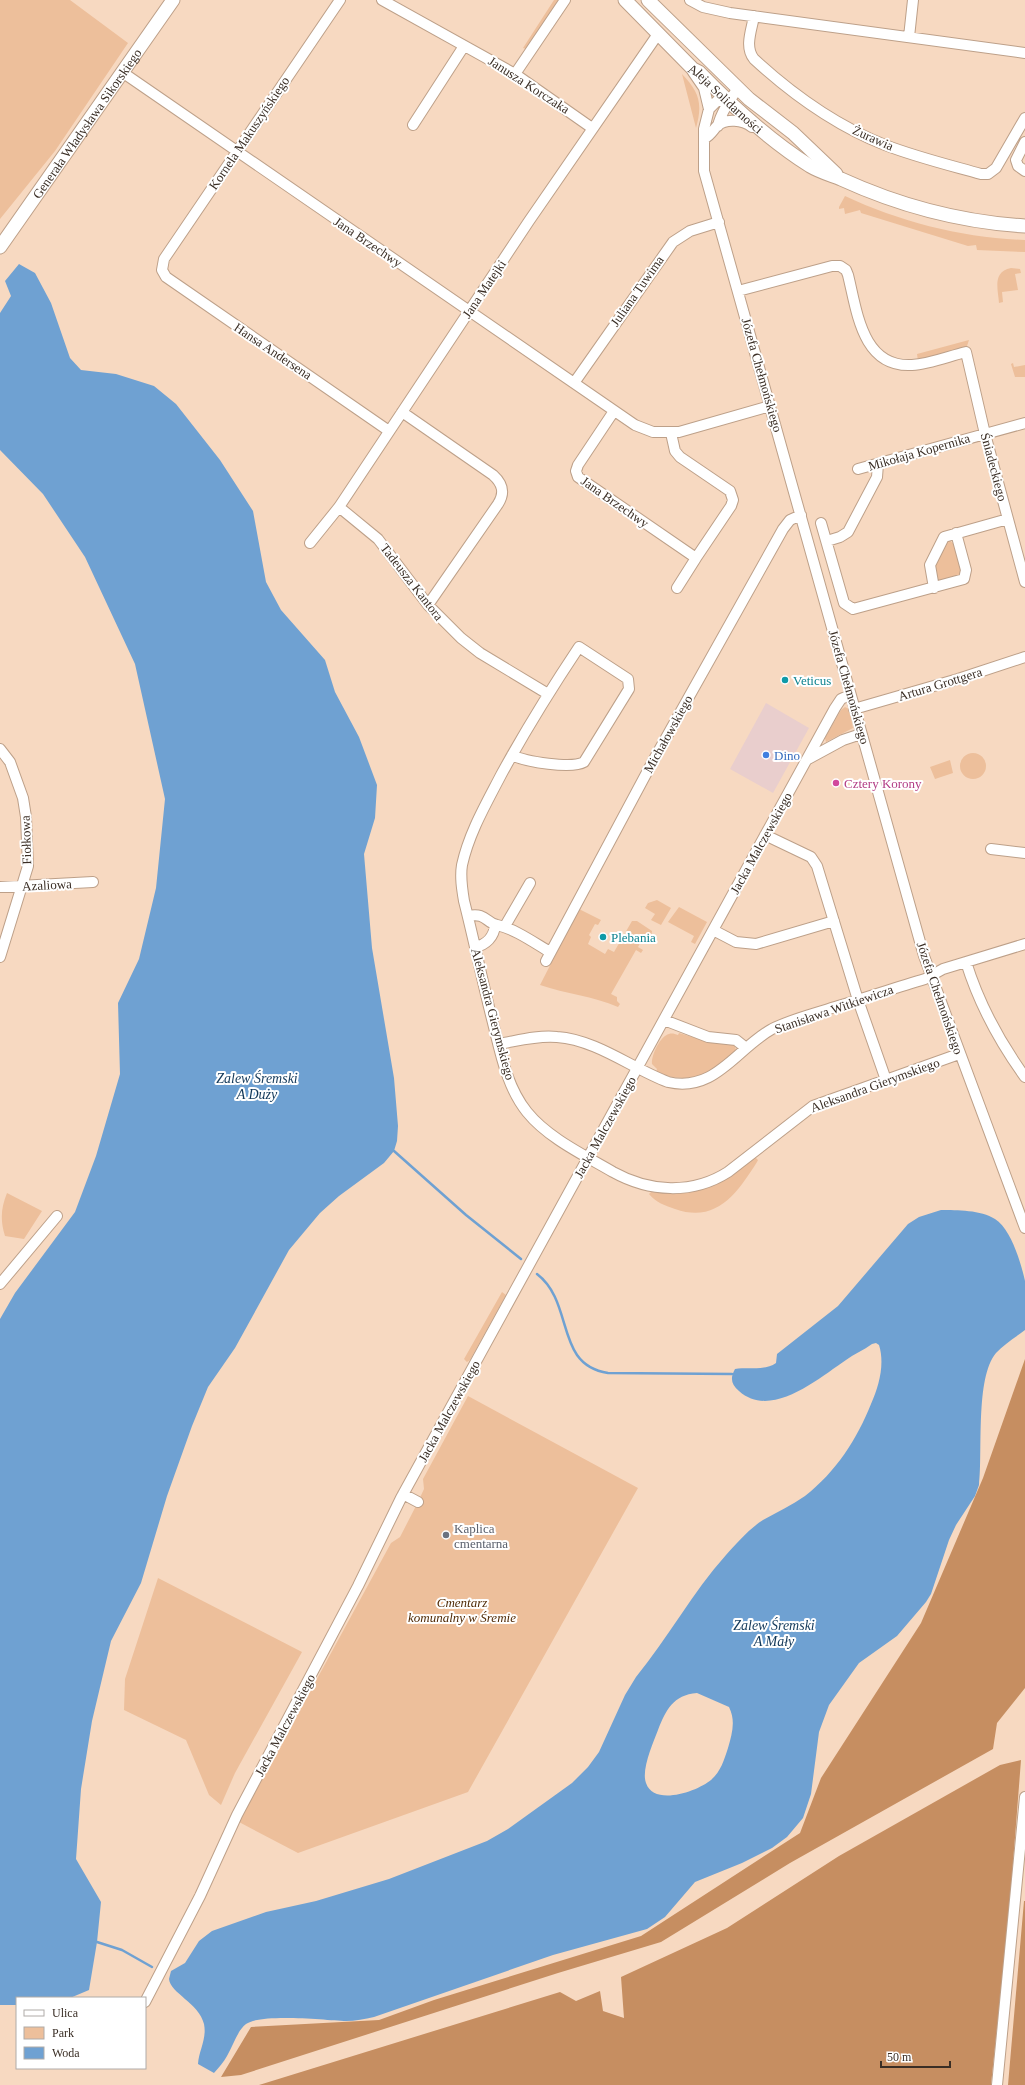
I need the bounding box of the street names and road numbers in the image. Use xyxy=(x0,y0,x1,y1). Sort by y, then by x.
street label: Generała Władysława Sikorskiego xyxy=(29,45,144,201)
street label: Janusza Korczaka xyxy=(486,53,572,117)
street label: Aleja Solidarności xyxy=(686,60,767,137)
street label: Kornela Makuszyńskiego xyxy=(206,74,292,192)
street label: Żurawia xyxy=(850,122,896,154)
street label: Jana Brzechwy xyxy=(331,214,405,271)
street label: Juliana Tuwima xyxy=(607,253,667,329)
street label: Jana Matejki xyxy=(459,257,509,321)
street label: Józefa Chełmońskiego xyxy=(739,316,785,434)
street label: Hansa Andersena xyxy=(231,319,315,383)
street label: Mikołaja Kopernika xyxy=(866,430,972,474)
street label: Śniadeckiego xyxy=(978,431,1010,503)
street label: Jana Brzechwy xyxy=(578,473,652,531)
street label: Tadeusza Kantora xyxy=(377,541,447,624)
street label: Józefa Chełmońskiego xyxy=(826,628,872,746)
street label: Artura Grottgera xyxy=(896,664,984,704)
street label: Michałowskiego xyxy=(640,692,696,776)
street label: Jacka Malczewskiego xyxy=(727,790,795,896)
street label: Fiołkowa xyxy=(18,815,34,865)
street label: Azaliowa xyxy=(22,876,72,894)
street label: Józefa Chełmońskiego xyxy=(914,940,966,1056)
street label: Aleksandra Gierymskiego xyxy=(468,946,518,1082)
street label: Stanisława Witkiewicza xyxy=(773,982,896,1036)
street label: Aleksandra Gierymskiego xyxy=(808,1055,942,1115)
street label: Jacka Malczewskiego xyxy=(571,1074,639,1180)
street label: Jacka Malczewskiego xyxy=(415,1358,483,1464)
street label: Jacka Malczewskiego xyxy=(252,1671,318,1779)

